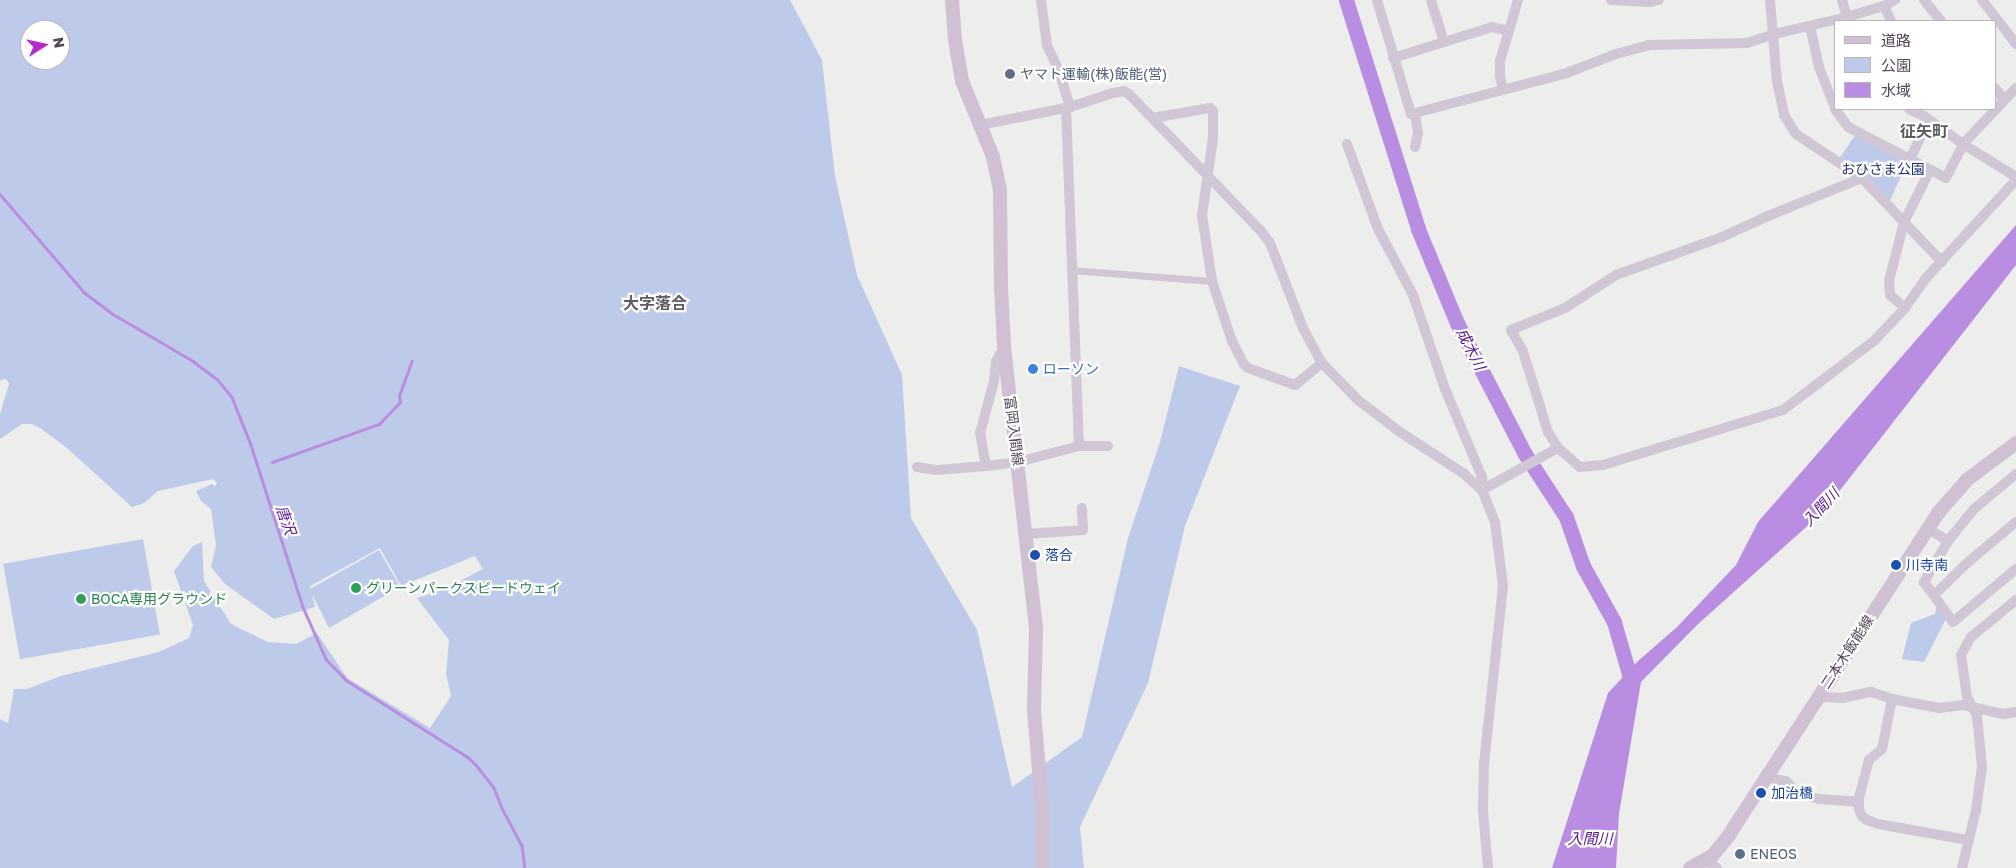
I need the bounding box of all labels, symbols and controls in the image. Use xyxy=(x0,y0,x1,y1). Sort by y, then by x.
north arrow xyxy=(20,20,70,70)
legend xyxy=(1834,20,1996,110)
text: 道路 xyxy=(1881,31,1911,49)
text: N xyxy=(50,36,69,49)
text: 公園 xyxy=(1881,56,1911,74)
place label: ヤマト運輸(株)飯能(営) xyxy=(1020,66,1167,82)
marker: ヤマト運輸(株)飯能(営) xyxy=(1004,68,1016,80)
text: 水域 xyxy=(1881,81,1911,99)
district label: 征矢町 xyxy=(1900,121,1948,141)
park label: おひさま公園 xyxy=(1841,161,1925,177)
district label: 大字落合 xyxy=(623,293,687,313)
water label: 成木川 xyxy=(1453,325,1489,373)
place label: ローソン xyxy=(1043,361,1099,377)
marker: ローソン xyxy=(1027,363,1039,375)
street label: 富岡入間線 xyxy=(1001,395,1027,467)
water label: 入間川 xyxy=(1799,484,1843,530)
water label: 唐沢 xyxy=(273,503,299,537)
place label: 落合 xyxy=(1045,547,1073,563)
marker: 落合 xyxy=(1029,549,1041,561)
place label: 川寺南 xyxy=(1906,557,1948,573)
marker: 川寺南 xyxy=(1890,559,1902,571)
place label: グリーンパークスピードウェイ xyxy=(366,580,562,596)
marker: グリーンパークスピードウェイ xyxy=(350,582,362,594)
place label: BOCA専用グラウンド xyxy=(91,591,227,607)
marker: BOCA専用グラウンド xyxy=(75,593,87,605)
street label: 二本木飯能線 xyxy=(1817,612,1877,692)
place label: 加治橋 xyxy=(1771,785,1813,801)
marker: 加治橋 xyxy=(1755,787,1767,799)
water label: 入間川 xyxy=(1568,830,1612,848)
place label: ENEOS xyxy=(1750,846,1797,862)
marker: ENEOS xyxy=(1734,848,1746,860)

